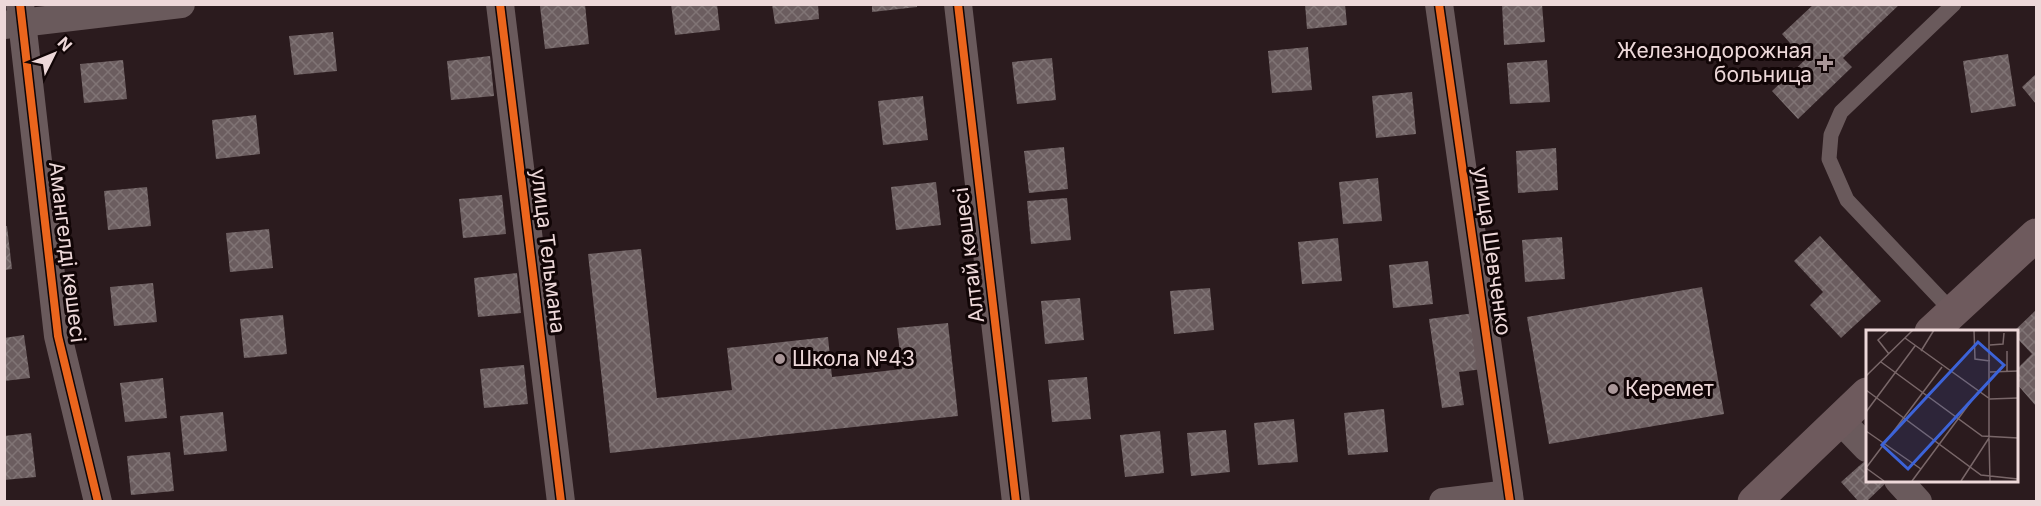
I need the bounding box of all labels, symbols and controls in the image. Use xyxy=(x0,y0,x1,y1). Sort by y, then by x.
north arrow xyxy=(24,24,84,84)
text: N xyxy=(53,32,76,55)
place label: Железнодорожная больница xyxy=(1617,38,1812,87)
marker: Железнодорожная больница xyxy=(1816,54,1834,72)
street label: Амангелді көшесі xyxy=(44,160,91,344)
street label: улица Шевченко xyxy=(1468,165,1517,337)
street label: улица Тельмана xyxy=(526,167,571,335)
street label: Алтай көшесі xyxy=(948,186,989,324)
inset map xyxy=(1866,330,2017,482)
place label: Школа №43 xyxy=(792,346,915,371)
marker: Школа №43 xyxy=(773,352,787,366)
place label: Керемет xyxy=(1625,376,1714,401)
marker: Керемет xyxy=(1606,382,1620,396)

